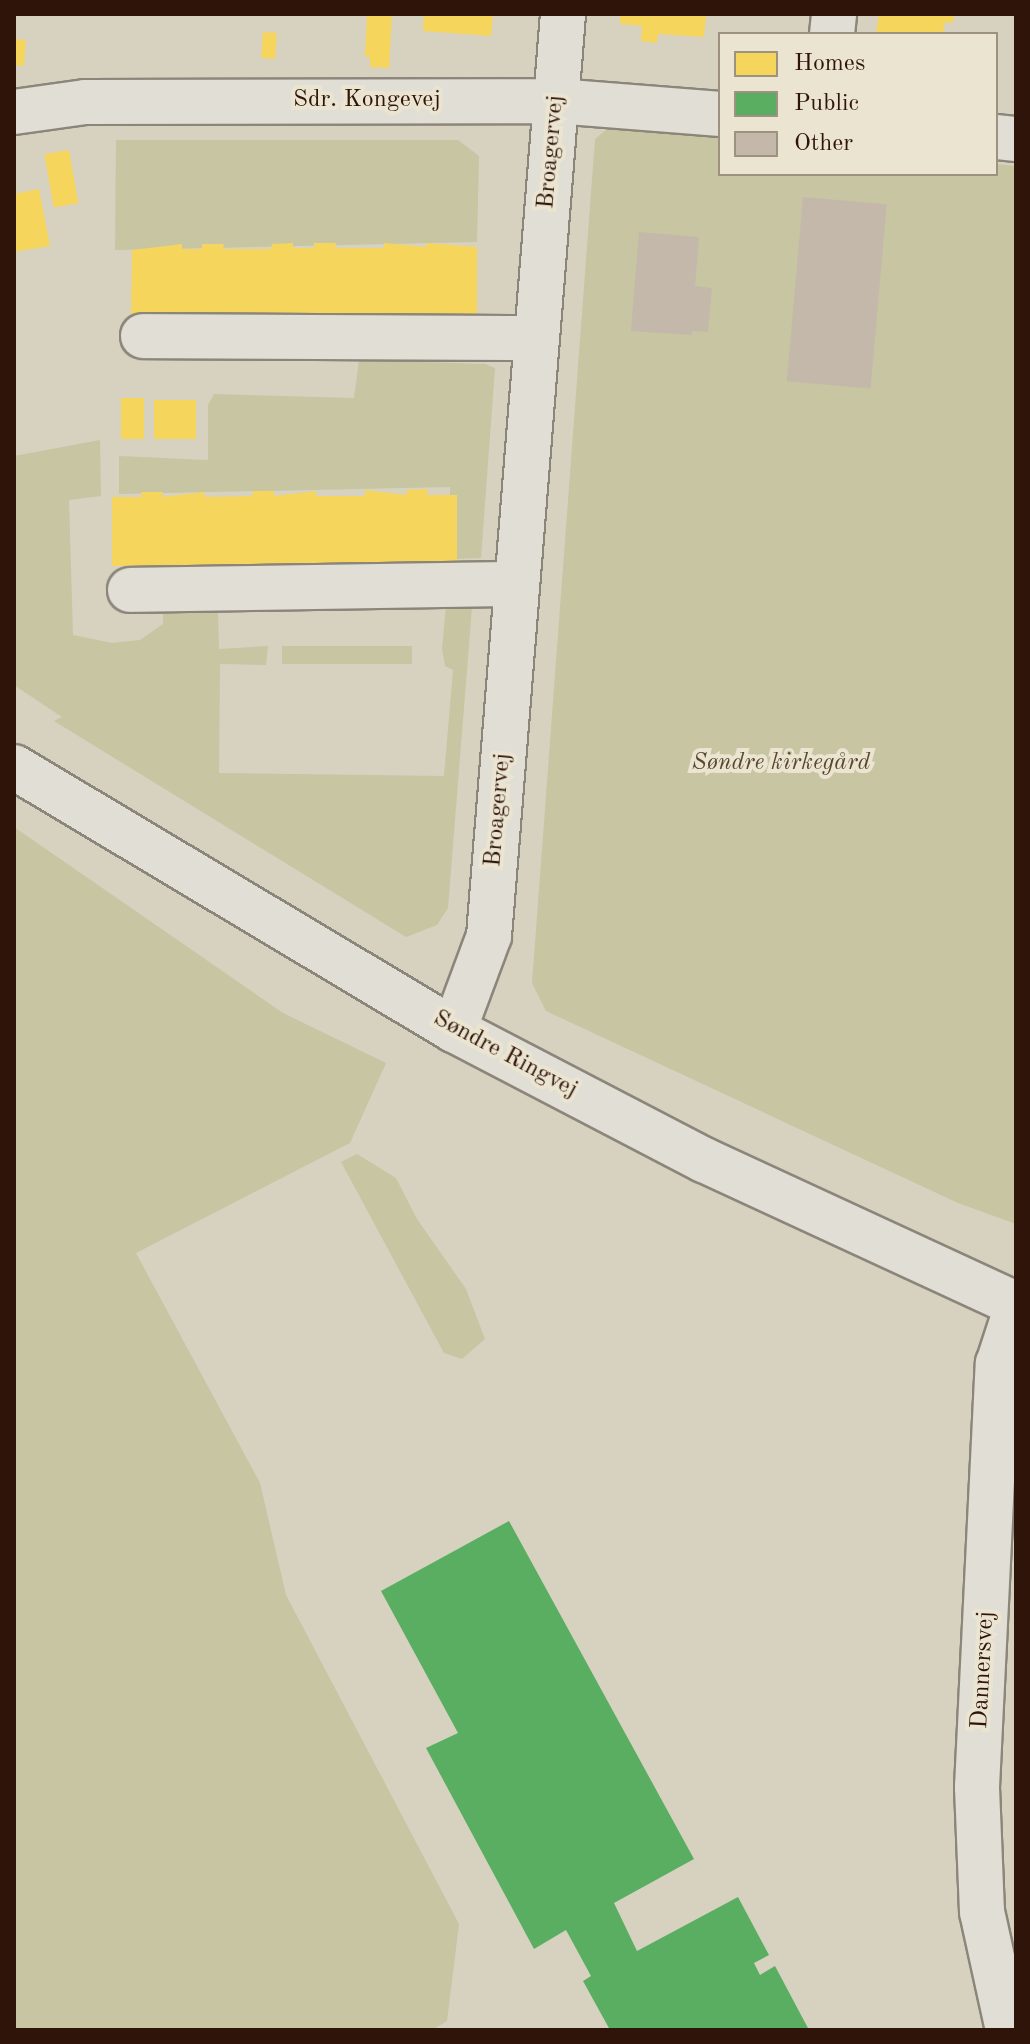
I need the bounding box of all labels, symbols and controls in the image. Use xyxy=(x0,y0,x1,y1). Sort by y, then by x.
legend xyxy=(718,32,998,176)
text: Homes xyxy=(794,52,865,76)
street label: Sdr. Kongevej xyxy=(293,87,441,115)
text: Public xyxy=(794,92,859,116)
street label: Broagervej xyxy=(533,94,571,210)
text: Other xyxy=(794,132,853,156)
park label: Søndre kirkegård xyxy=(692,750,870,778)
street label: Broagervej xyxy=(480,752,518,868)
street label: Søndre Ringvej xyxy=(428,1005,582,1105)
street label: Dannersvej xyxy=(967,1610,1001,1730)

